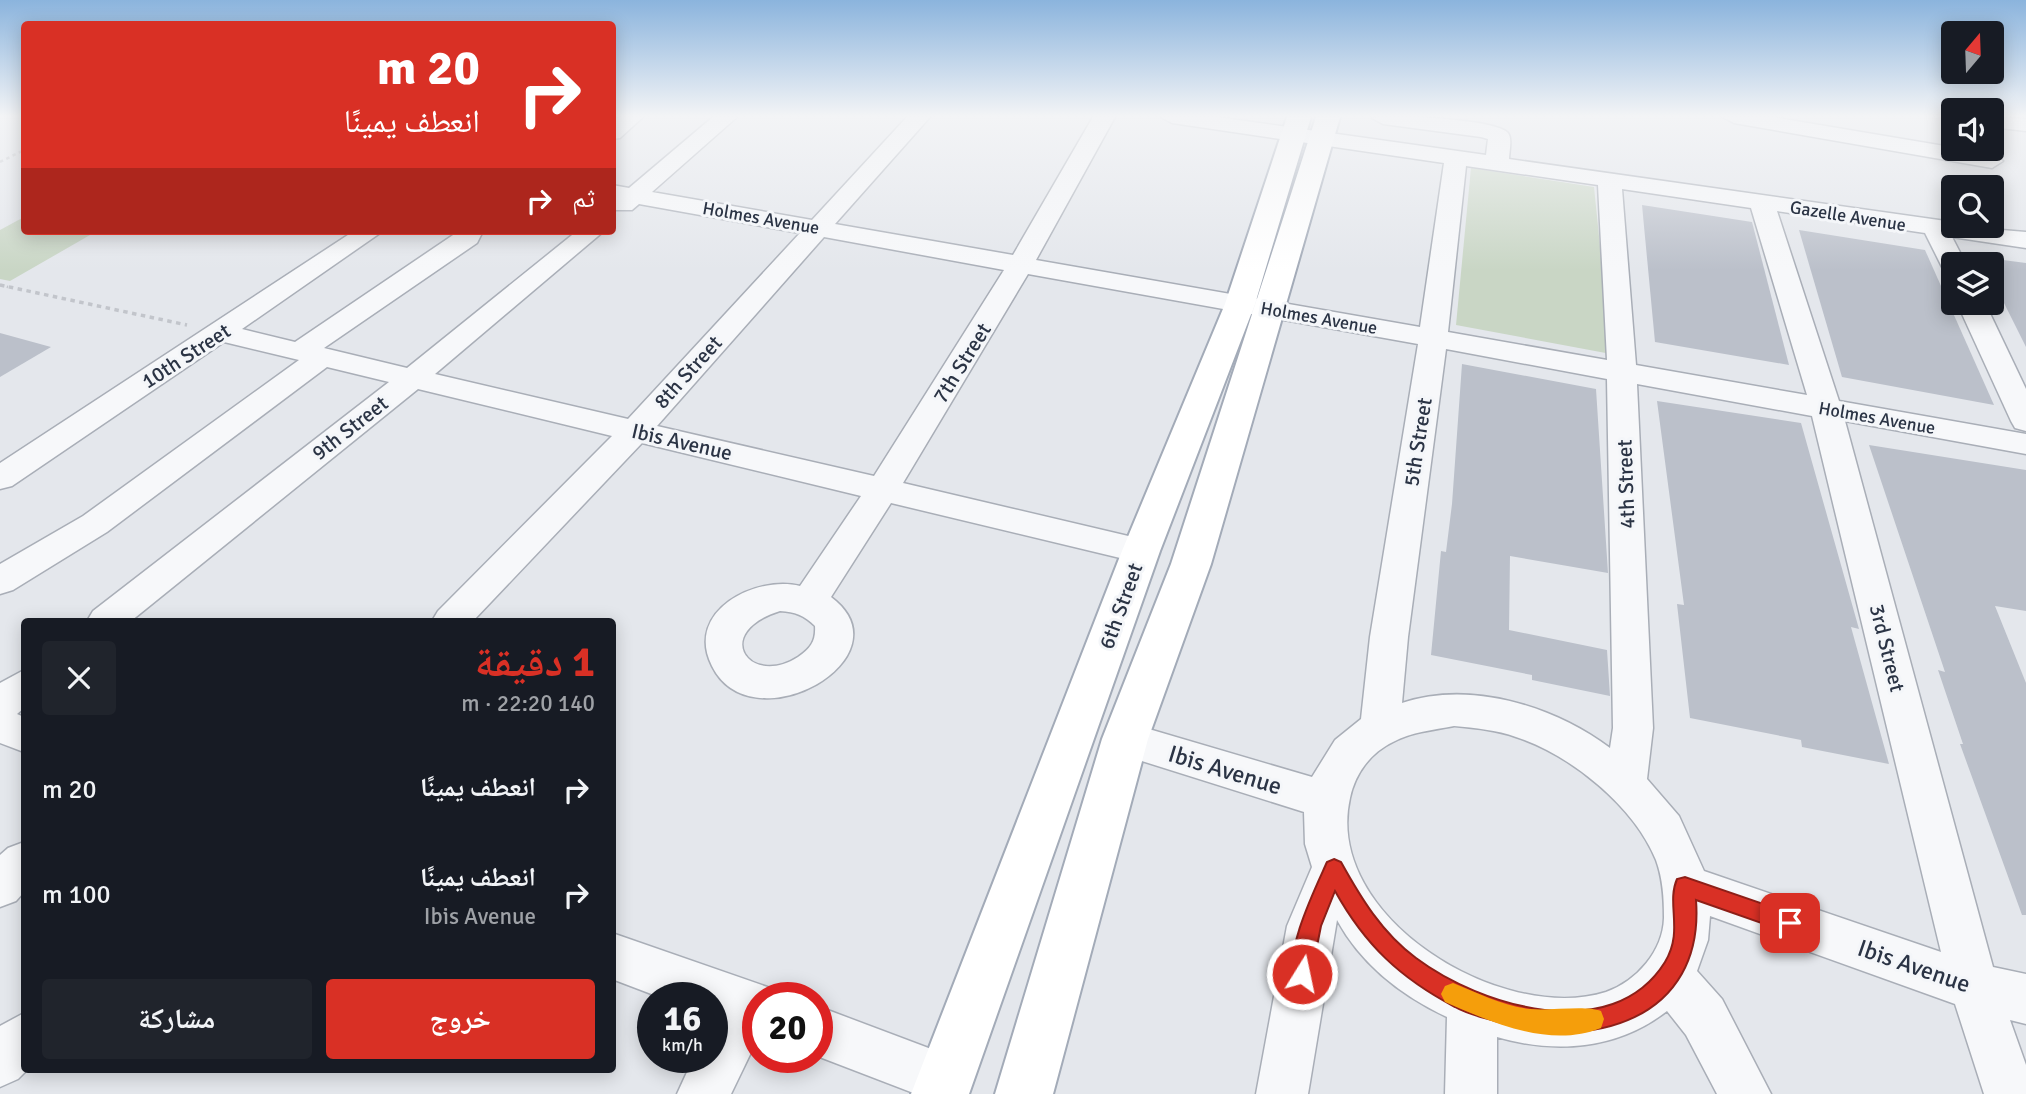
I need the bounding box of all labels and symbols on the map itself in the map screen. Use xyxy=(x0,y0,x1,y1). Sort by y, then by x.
north arrow xyxy=(1941,21,2004,84)
street label: Gazelle Avenue xyxy=(1789,196,1907,236)
street label: Holmes Avenue xyxy=(701,197,821,239)
street label: Holmes Avenue xyxy=(1259,297,1379,339)
street label: 10th Street xyxy=(137,318,235,394)
street label: 7th Street xyxy=(927,318,997,408)
street label: 8th Street xyxy=(648,330,728,414)
street label: 9th Street xyxy=(307,390,393,466)
street label: 5th Street xyxy=(1398,396,1438,488)
street label: Holmes Avenue xyxy=(1817,397,1937,439)
street label: Ibis Avenue xyxy=(629,418,735,466)
street label: 4th Street xyxy=(1611,439,1641,529)
street label: 6th Street xyxy=(1093,560,1149,652)
street label: 3rd Street xyxy=(1864,602,1910,694)
street label: Ibis Avenue xyxy=(1165,739,1285,801)
pin xyxy=(1760,893,1820,953)
street label: Ibis Avenue xyxy=(1854,933,1974,999)
position arrow xyxy=(1265,937,1339,1011)
speed limit sign: 20 xyxy=(742,982,833,1073)

